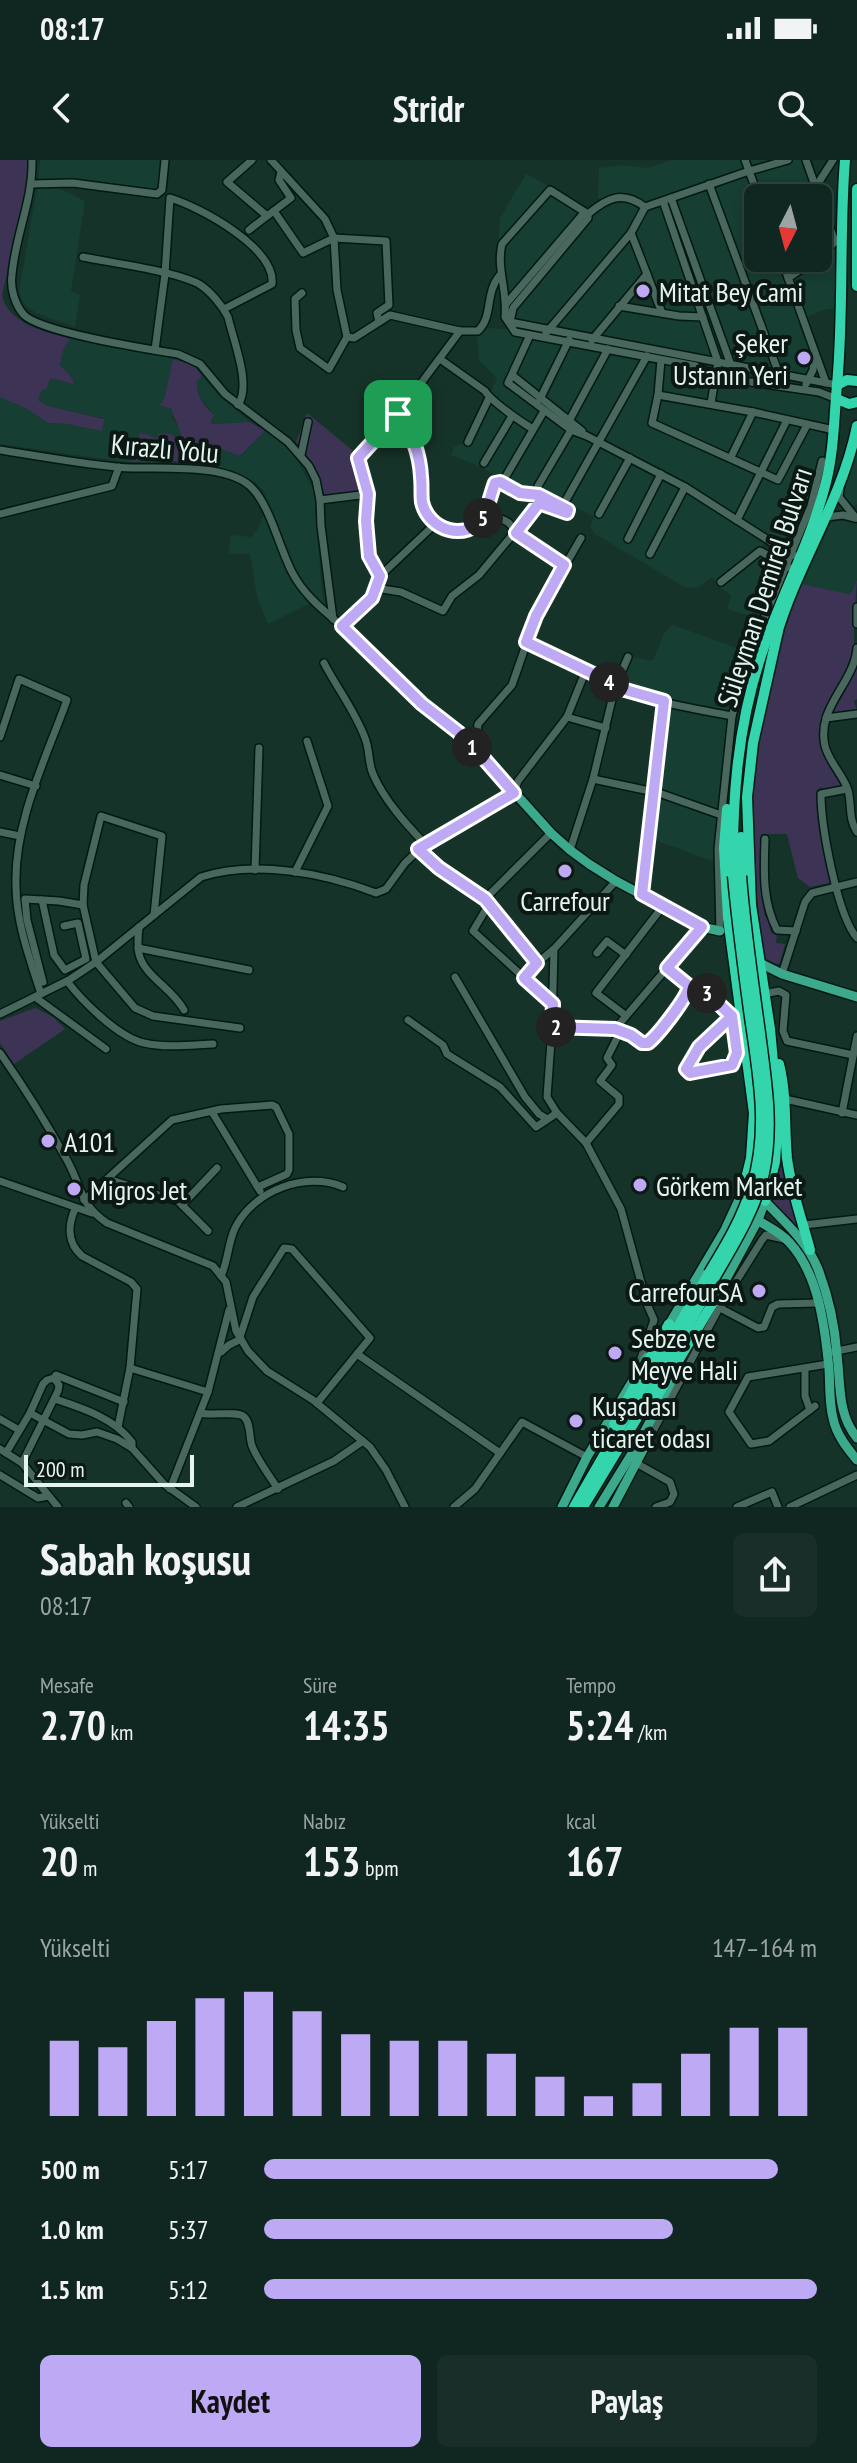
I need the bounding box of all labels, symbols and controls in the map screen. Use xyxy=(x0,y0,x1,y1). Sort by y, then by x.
text: 08:17 xyxy=(40,9,105,48)
text: Stridr xyxy=(393,85,464,132)
icon: back xyxy=(40,86,84,130)
icon: search xyxy=(773,86,817,130)
north arrow xyxy=(744,184,832,272)
map controls xyxy=(744,184,832,272)
place label: Mitat Bey Cami xyxy=(659,273,803,310)
marker: Mitat Bey Cami xyxy=(634,282,652,300)
place label: Şeker Ustanın Yeri xyxy=(673,324,788,393)
marker: Şeker Ustanın Yeri xyxy=(795,349,813,367)
pin xyxy=(364,380,432,448)
icon: arrive xyxy=(376,392,420,436)
street label: Kırazlı Yolu xyxy=(109,425,221,471)
street label: Süleyman Demirel Bulvarı xyxy=(708,462,820,712)
pin: 5 xyxy=(463,498,503,538)
text: 5 xyxy=(478,504,488,532)
pin: 4 xyxy=(589,662,629,702)
text: 4 xyxy=(604,668,614,696)
pin: 1 xyxy=(452,727,492,767)
text: 1 xyxy=(467,733,477,761)
marker: Carrefour xyxy=(556,862,574,880)
place label: Carrefour xyxy=(520,882,610,919)
pin: 3 xyxy=(687,973,727,1013)
text: 3 xyxy=(702,979,712,1007)
pin: 2 xyxy=(536,1007,576,1047)
text: 2 xyxy=(551,1013,561,1041)
place label: A101 xyxy=(64,1123,115,1160)
marker: A101 xyxy=(39,1132,57,1150)
place label: Görkem Market xyxy=(656,1167,803,1204)
place label: Migros Jet xyxy=(90,1171,187,1208)
marker: Görkem Market xyxy=(631,1176,649,1194)
marker: Migros Jet xyxy=(65,1180,83,1198)
place label: CarrefourSA xyxy=(628,1273,744,1310)
marker: CarrefourSA xyxy=(750,1282,768,1300)
place label: Sebze ve Meyve Hali xyxy=(631,1319,738,1388)
marker: Sebze ve Meyve Hali xyxy=(606,1344,624,1362)
place label: Kuşadası ticaret odası xyxy=(592,1387,711,1456)
marker: Kuşadası ticaret odası xyxy=(567,1412,585,1430)
scale bar xyxy=(24,1451,194,1487)
text: 200 m xyxy=(36,1455,85,1483)
text: Sabah koşusu xyxy=(40,1530,251,1587)
button: share xyxy=(733,1533,817,1617)
text: 08:17 xyxy=(40,1589,92,1622)
text: Mesafe xyxy=(40,1671,94,1699)
text: Süre xyxy=(303,1671,337,1699)
text: Tempo xyxy=(566,1671,616,1699)
text: 2.70 xyxy=(40,1699,106,1751)
text: 14:35 xyxy=(303,1699,390,1751)
text: 5:24 xyxy=(566,1699,633,1751)
text: km xyxy=(106,1718,133,1746)
text: /km xyxy=(633,1718,667,1746)
text: Yükselti xyxy=(40,1807,100,1835)
text: Nabız xyxy=(303,1807,346,1835)
text: kcal xyxy=(566,1807,596,1835)
text: 20 xyxy=(40,1835,78,1887)
text: 153 xyxy=(303,1835,360,1887)
text: 167 xyxy=(566,1835,623,1887)
text: m xyxy=(78,1854,97,1882)
text: bpm xyxy=(360,1854,398,1882)
text: Yükselti xyxy=(40,1931,110,1964)
text: 147–164 m xyxy=(712,1931,817,1964)
text: 500 m xyxy=(40,2153,100,2186)
text: 5:17 xyxy=(168,2153,208,2186)
text: 1.0 km xyxy=(40,2213,104,2246)
text: 5:37 xyxy=(168,2213,208,2246)
text: 1.5 km xyxy=(40,2273,104,2306)
text: 5:12 xyxy=(168,2273,208,2306)
button: Kaydet xyxy=(40,2355,421,2447)
button: Paylaş xyxy=(437,2355,817,2447)

